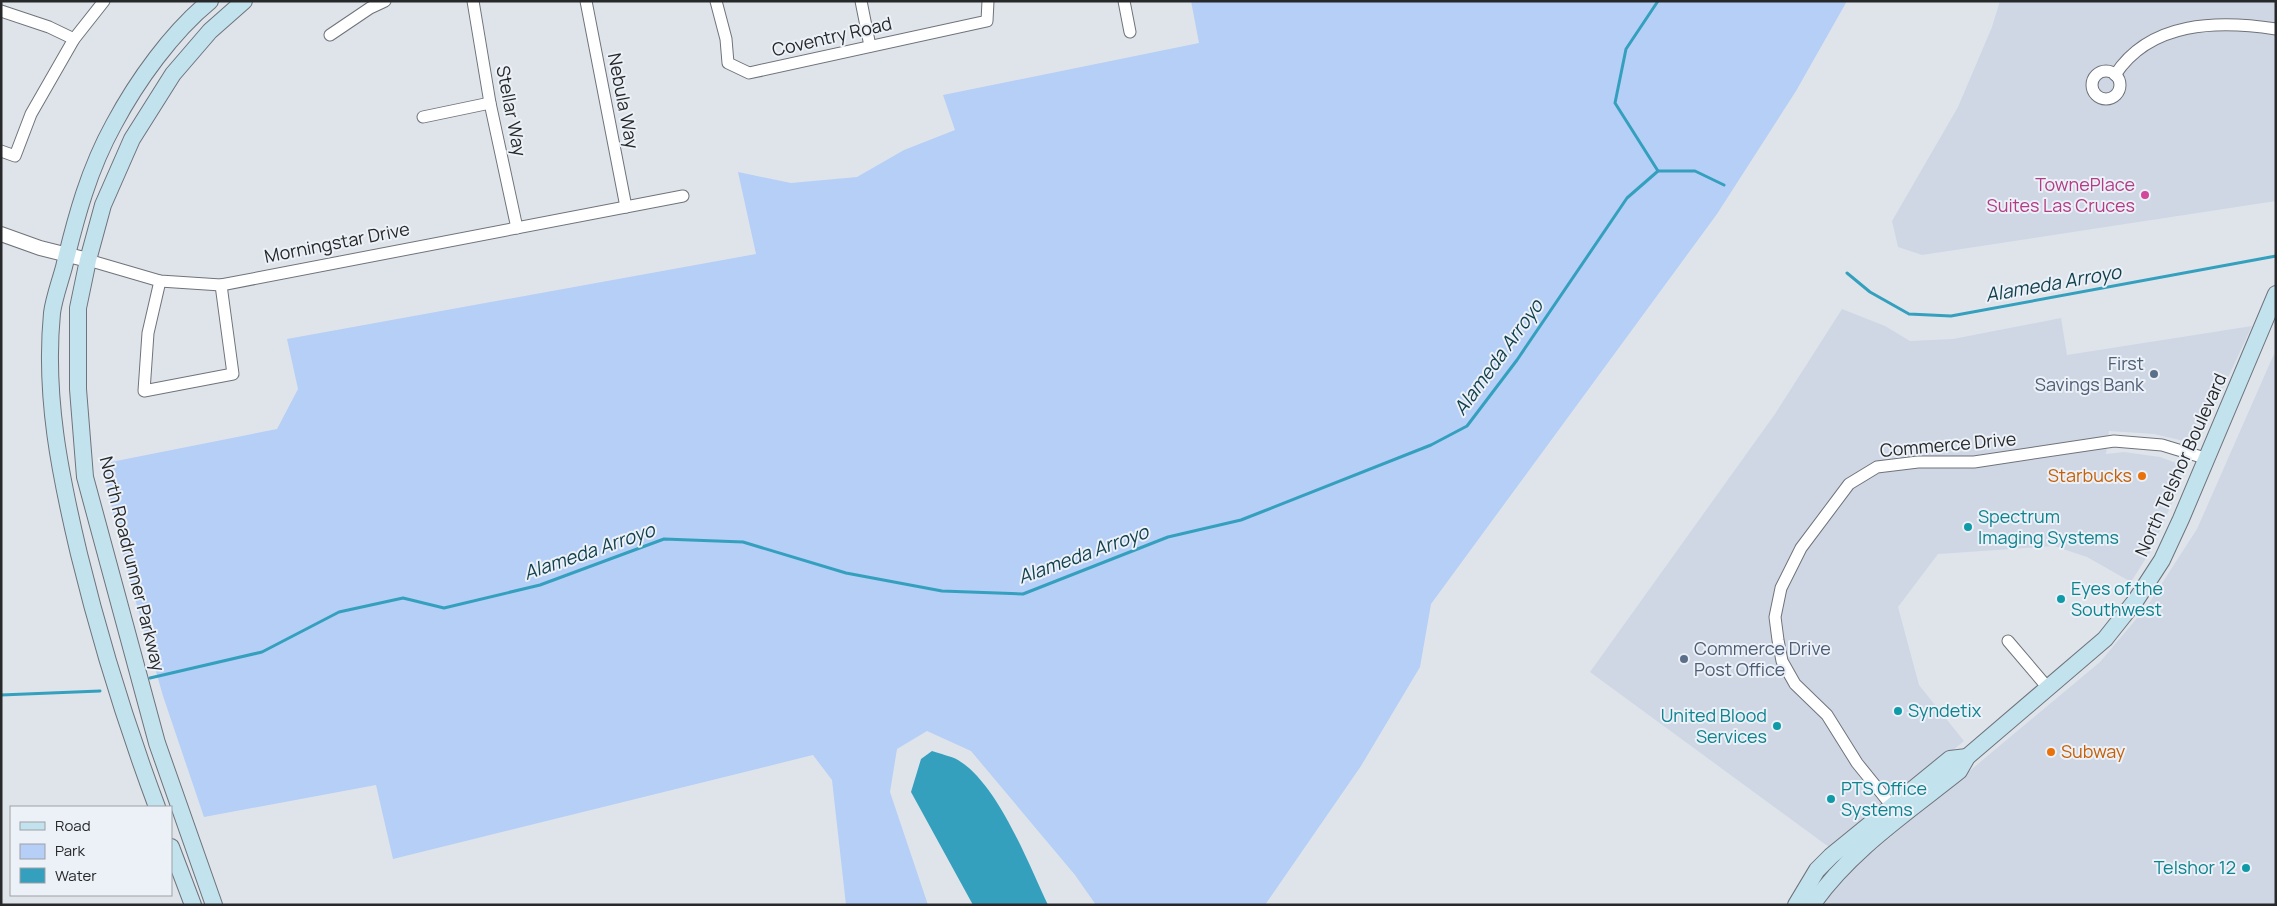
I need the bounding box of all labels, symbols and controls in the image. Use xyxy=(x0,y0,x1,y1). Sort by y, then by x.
street label: Coventry Road xyxy=(770,11,894,61)
street label: Nebula Way xyxy=(603,51,645,151)
street label: Stellar Way xyxy=(491,63,533,159)
place label: TownePlace Suites Las Cruces xyxy=(1987,172,2135,217)
marker: TownePlace Suites Las Cruces xyxy=(2139,189,2151,201)
street label: Morningstar Drive xyxy=(262,216,411,268)
water label: Alameda Arroyo xyxy=(1983,258,2124,308)
water label: Alameda Arroyo xyxy=(1447,292,1550,420)
place label: First Savings Bank xyxy=(2035,351,2145,396)
marker: First Savings Bank xyxy=(2148,368,2160,380)
street label: North Telshor Boulevard xyxy=(2129,369,2231,560)
street label: Commerce Drive xyxy=(1879,426,2017,462)
street label: North Roadrunner Parkway xyxy=(95,454,171,674)
place label: Starbucks xyxy=(2048,463,2132,487)
marker: Starbucks xyxy=(2136,470,2148,482)
place label: Spectrum Imaging Systems xyxy=(1978,504,2119,549)
water label: Alameda Arroyo xyxy=(520,516,660,586)
water label: Alameda Arroyo xyxy=(1014,518,1154,590)
marker: Spectrum Imaging Systems xyxy=(1962,521,1974,533)
place label: Eyes of the Southwest xyxy=(2071,576,2163,621)
marker: Eyes of the Southwest xyxy=(2055,593,2067,605)
place label: Commerce Drive Post Office xyxy=(1694,636,1831,681)
marker: Commerce Drive Post Office xyxy=(1678,653,1690,665)
place label: Syndetix xyxy=(1908,698,1982,722)
place label: United Blood Services xyxy=(1661,703,1767,748)
marker: Syndetix xyxy=(1892,705,1904,717)
marker: United Blood Services xyxy=(1771,720,1783,732)
place label: Subway xyxy=(2061,739,2126,763)
marker: Subway xyxy=(2045,746,2057,758)
place label: PTS Office Systems xyxy=(1841,776,1927,821)
marker: PTS Office Systems xyxy=(1825,793,1837,805)
legend xyxy=(10,806,172,896)
text: Road xyxy=(55,815,91,836)
text: Park xyxy=(55,840,85,861)
place label: Telshor 12 xyxy=(2154,855,2236,879)
marker: Telshor 12 xyxy=(2240,862,2252,874)
text: Water xyxy=(55,865,97,886)

